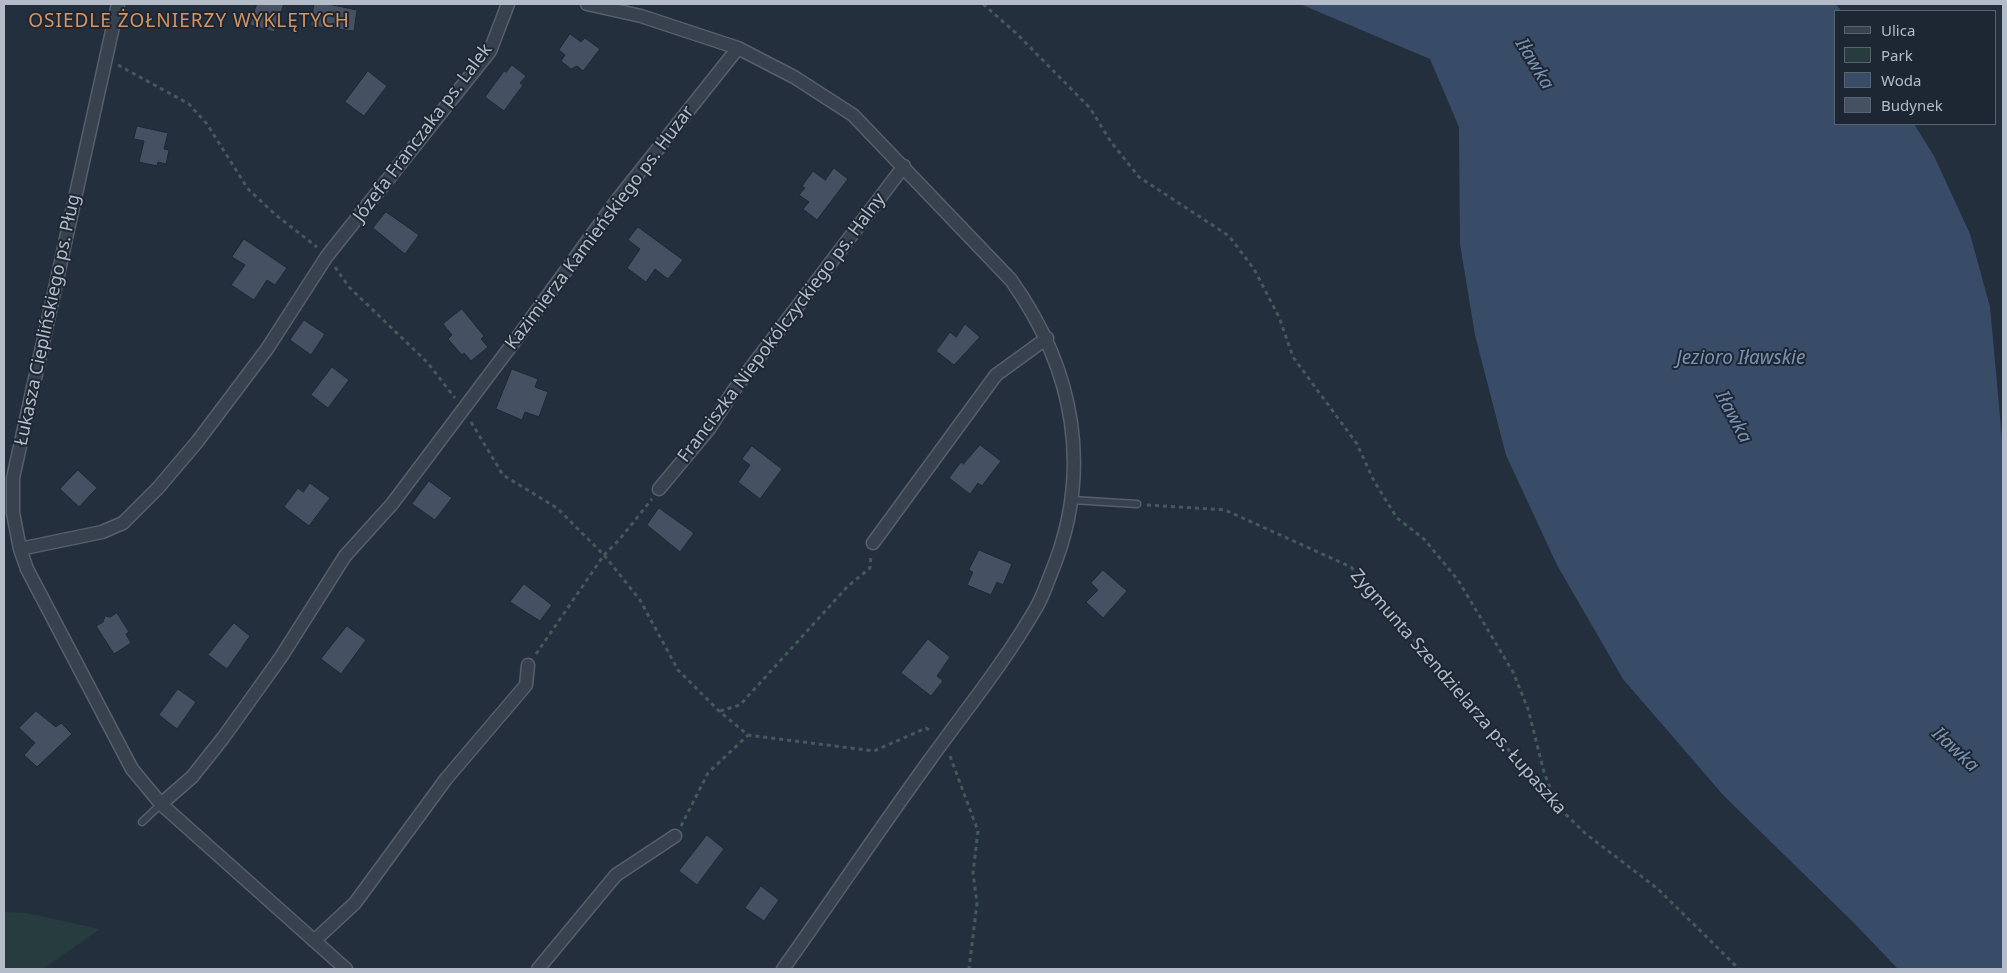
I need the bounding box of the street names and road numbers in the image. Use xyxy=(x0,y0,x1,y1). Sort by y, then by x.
street label: Józefa Franczaka ps. Lalek xyxy=(349,40,497,226)
street label: Kazimierza Kamieńskiego ps. Huzar xyxy=(501,102,699,354)
street label: Franciszka Niepokólczyckiego ps. Halny xyxy=(674,189,890,467)
street label: Łukasza Cieplińskiego ps. Pług xyxy=(11,192,85,448)
street label: Zygmunta Szendzielarza ps. Łupaszka xyxy=(1346,565,1570,819)

